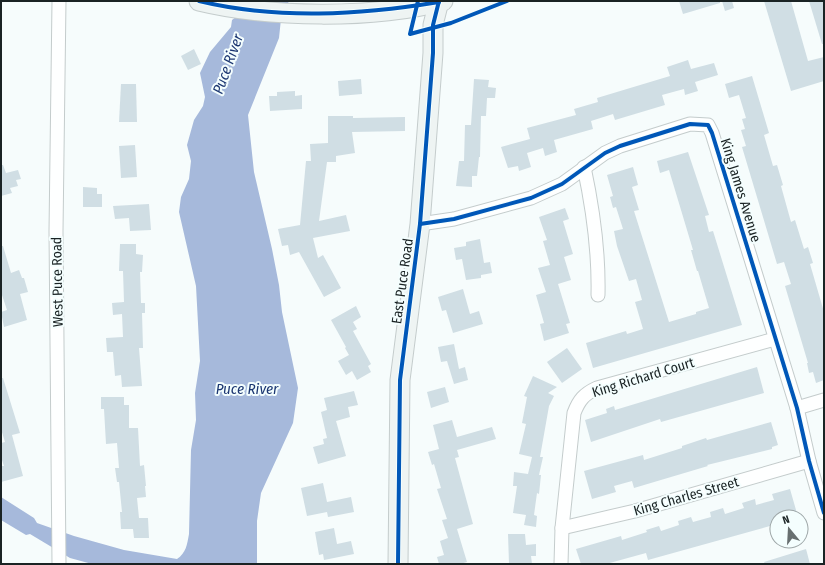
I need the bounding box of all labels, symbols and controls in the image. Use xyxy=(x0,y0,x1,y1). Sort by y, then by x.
water label: Puce River xyxy=(209,31,247,96)
street label: King James Avenue xyxy=(717,136,764,244)
street label: West Puce Road xyxy=(48,237,67,327)
street label: East Puce Road xyxy=(388,237,417,325)
street label: King Richard Court xyxy=(590,354,697,401)
water label: Puce River xyxy=(216,380,279,398)
street label: King Charles Street xyxy=(632,473,741,520)
north arrow xyxy=(769,509,809,549)
text: N xyxy=(781,513,791,527)

